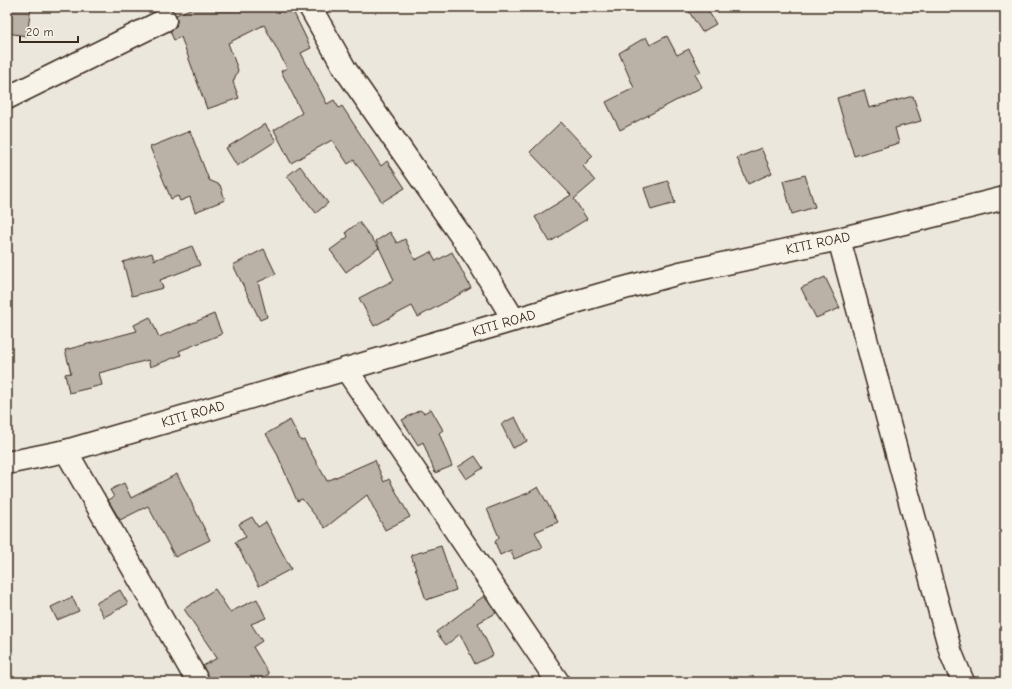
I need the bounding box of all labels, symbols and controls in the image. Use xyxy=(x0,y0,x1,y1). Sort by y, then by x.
scale bar xyxy=(20,18,78,44)
text: 20 m xyxy=(26,25,54,39)
street label: KITI ROAD xyxy=(784,228,852,258)
street label: KITI ROAD xyxy=(470,306,538,340)
street label: KITI ROAD xyxy=(159,397,227,431)

